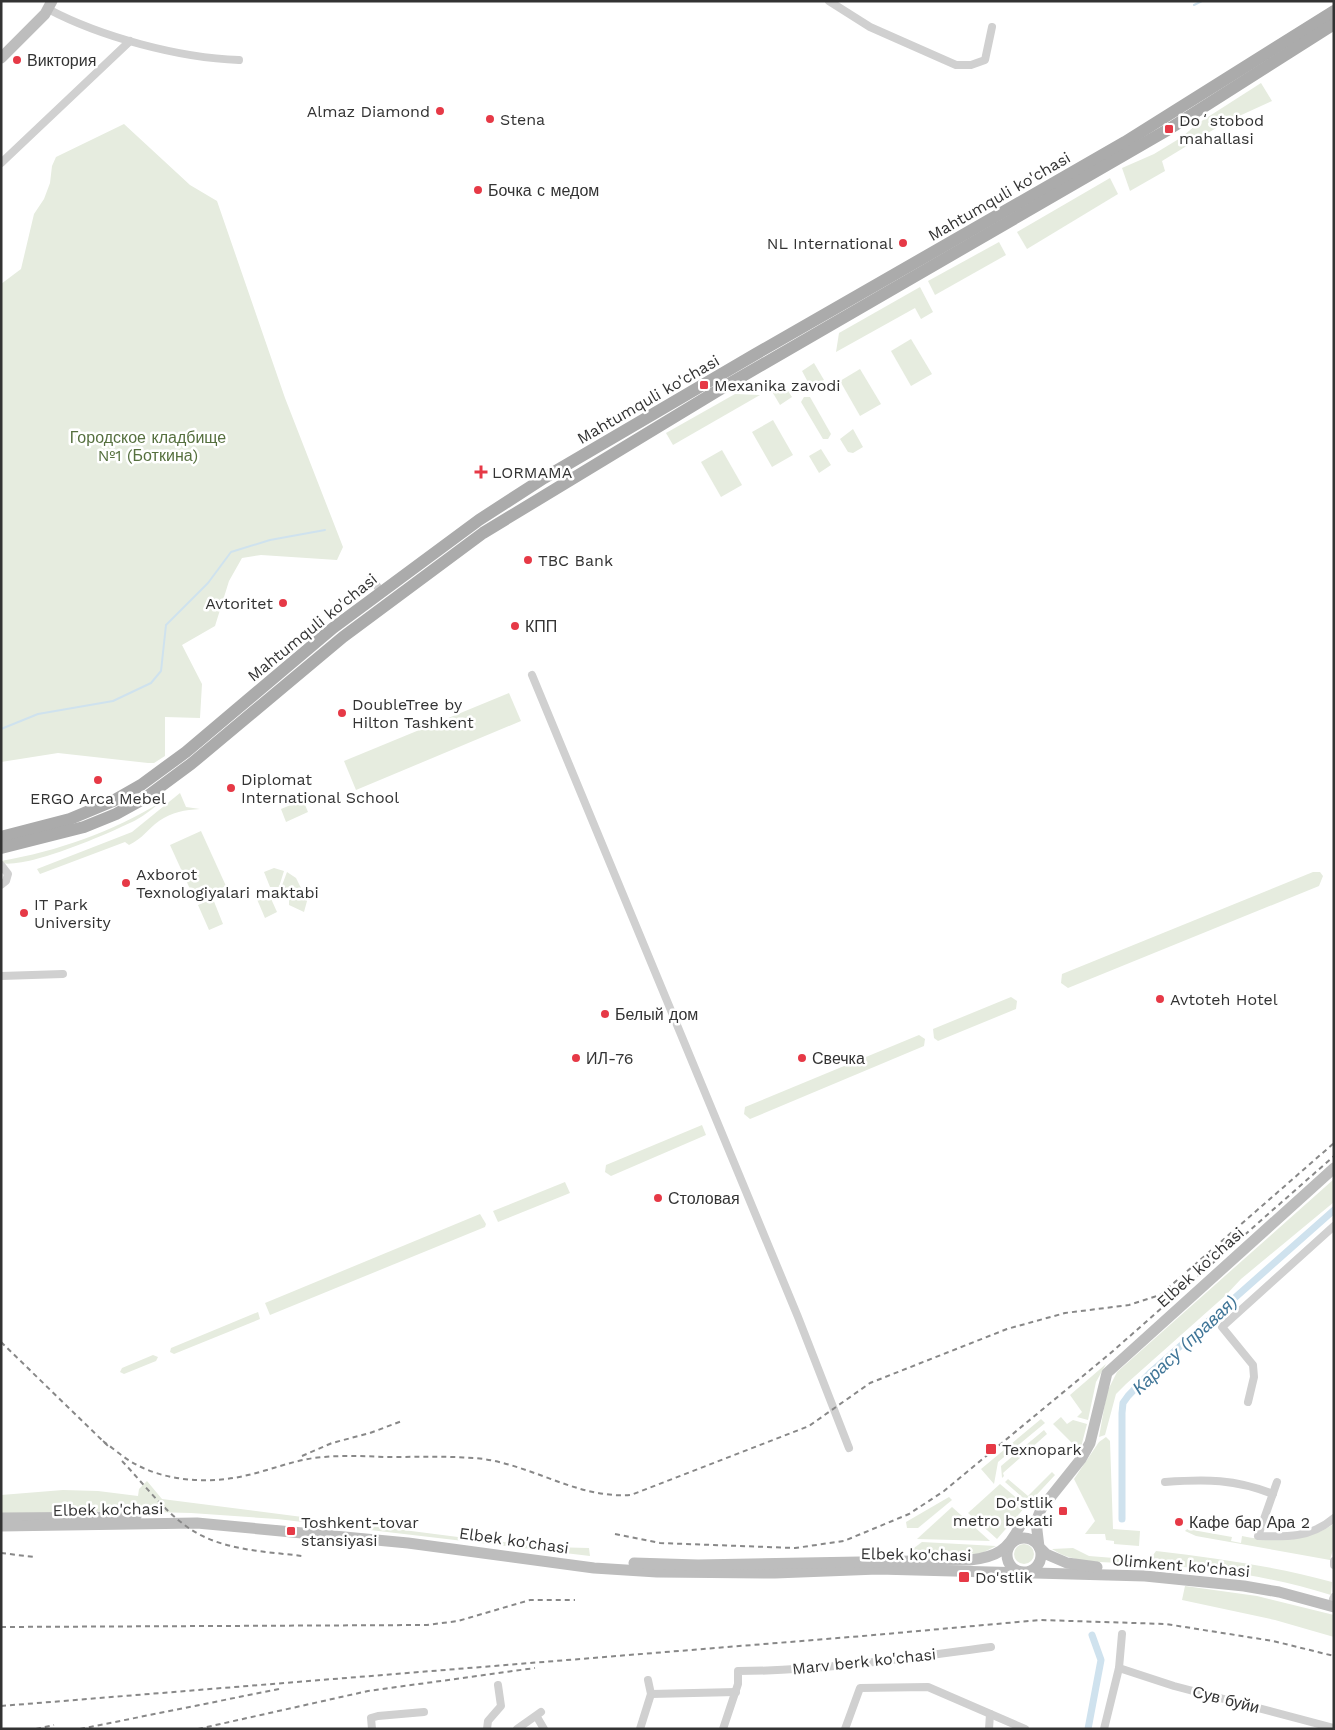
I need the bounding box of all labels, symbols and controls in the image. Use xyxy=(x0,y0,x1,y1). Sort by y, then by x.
place label: Виктория xyxy=(27,51,96,70)
marker: Виктория xyxy=(11,54,23,66)
place label: Almaz Diamond xyxy=(307,102,430,121)
marker: Almaz Diamond xyxy=(434,105,446,117)
place label: Stena xyxy=(500,110,545,129)
place label: Doʻstobod mahallasi xyxy=(1179,111,1264,148)
marker: Stena xyxy=(484,113,496,125)
marker: Doʻstobod mahallasi xyxy=(1163,123,1175,135)
street label: Mahtumquli ko'chasi xyxy=(925,148,1074,245)
place label: Бочка с медом xyxy=(488,181,599,200)
marker: Бочка с медом xyxy=(472,184,484,196)
place label: NL International xyxy=(767,234,893,253)
marker: NL International xyxy=(897,237,909,249)
street label: Mahtumquli ko'chasi xyxy=(574,351,723,448)
place label: Mexanika zavodi xyxy=(714,376,841,395)
marker: Mexanika zavodi xyxy=(698,379,710,391)
park label: Городское кладбище №1 (Боткина) xyxy=(70,428,226,465)
place label: LORMAMA xyxy=(492,463,573,482)
marker: LORMAMA xyxy=(474,465,488,479)
place label: TBC Bank xyxy=(538,551,613,570)
marker: TBC Bank xyxy=(522,554,534,566)
street label: Mahtumquli ko'chasi xyxy=(244,569,381,685)
place label: Avtoritet xyxy=(205,594,273,613)
marker: Avtoritet xyxy=(277,597,289,609)
place label: КПП xyxy=(525,617,557,636)
marker: КПП xyxy=(509,620,521,632)
place label: DoubleTree by Hilton Tashkent xyxy=(352,695,474,732)
marker: DoubleTree by Hilton Tashkent xyxy=(336,707,348,719)
place label: Diplomat International School xyxy=(241,770,399,807)
marker: ERGO Arca Mebel xyxy=(92,774,104,786)
marker: Diplomat International School xyxy=(225,782,237,794)
place label: ERGO Arca Mebel xyxy=(30,789,166,808)
place label: Axborot Texnologiyalari maktabi xyxy=(136,865,319,902)
marker: Axborot Texnologiyalari maktabi xyxy=(120,877,132,889)
place label: IT Park University xyxy=(34,895,112,932)
marker: IT Park University xyxy=(18,907,30,919)
place label: Avtoteh Hotel xyxy=(1170,990,1278,1009)
marker: Avtoteh Hotel xyxy=(1154,993,1166,1005)
place label: Белый дом xyxy=(615,1005,698,1024)
marker: Белый дом xyxy=(599,1008,611,1020)
place label: ИЛ-76 xyxy=(586,1049,634,1068)
place label: Свечка xyxy=(812,1049,865,1068)
marker: ИЛ-76 xyxy=(570,1052,582,1064)
marker: Свечка xyxy=(796,1052,808,1064)
place label: Столовая xyxy=(668,1189,740,1208)
marker: Столовая xyxy=(652,1192,664,1204)
street label: Elbek ko'chasi xyxy=(1153,1223,1248,1311)
water label: Карасу (правая) xyxy=(1128,1291,1241,1398)
place label: Texnopark xyxy=(1002,1440,1082,1459)
marker: Texnopark xyxy=(984,1442,998,1456)
place label: Do'stlik metro bekati xyxy=(953,1493,1053,1530)
street label: Elbek ko'chasi xyxy=(53,1499,163,1520)
marker: Do'stlik metro bekati xyxy=(1057,1505,1069,1517)
place label: Toshkent-tovar stansiyasi xyxy=(301,1513,419,1550)
place label: Кафе бар Ара 2 xyxy=(1189,1513,1310,1532)
marker: Кафе бар Ара 2 xyxy=(1173,1516,1185,1528)
street label: Elbek ko'chasi xyxy=(458,1523,570,1558)
marker: Toshkent-tovar stansiyasi xyxy=(285,1525,297,1537)
street label: Elbek ko'chasi xyxy=(861,1544,971,1565)
street label: Olimkent ko'chasi xyxy=(1111,1550,1251,1581)
place label: Do'stlik xyxy=(975,1568,1033,1587)
marker: Do'stlik xyxy=(957,1570,971,1584)
street label: Marv berk ko'chasi xyxy=(791,1644,937,1679)
street label: Сув буйи xyxy=(1190,1682,1261,1717)

